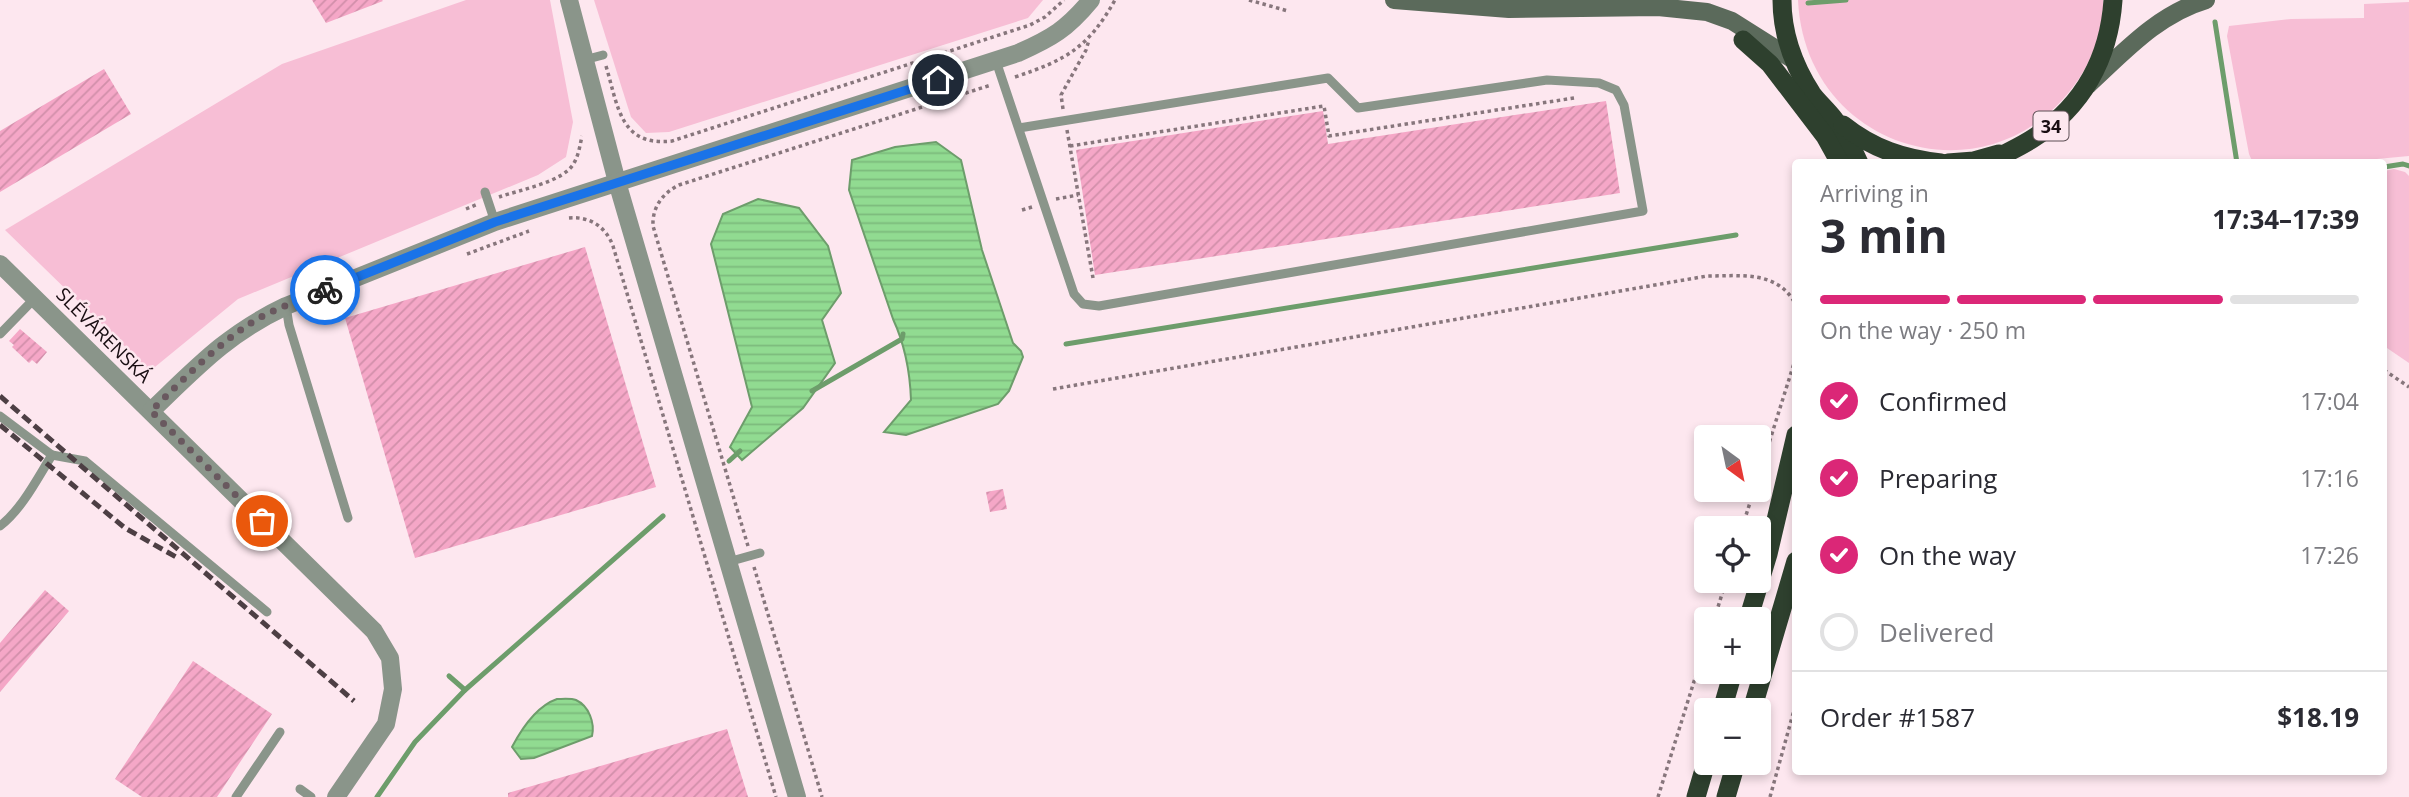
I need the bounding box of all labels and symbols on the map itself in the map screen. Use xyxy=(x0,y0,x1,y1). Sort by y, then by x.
pin xyxy=(908,50,968,110)
road number: 34 xyxy=(2034,112,2068,140)
courier xyxy=(290,255,360,325)
street label: SLÉVÁRENSKÁ xyxy=(51,282,157,388)
north arrow xyxy=(1694,425,1771,502)
pin xyxy=(232,491,292,551)

